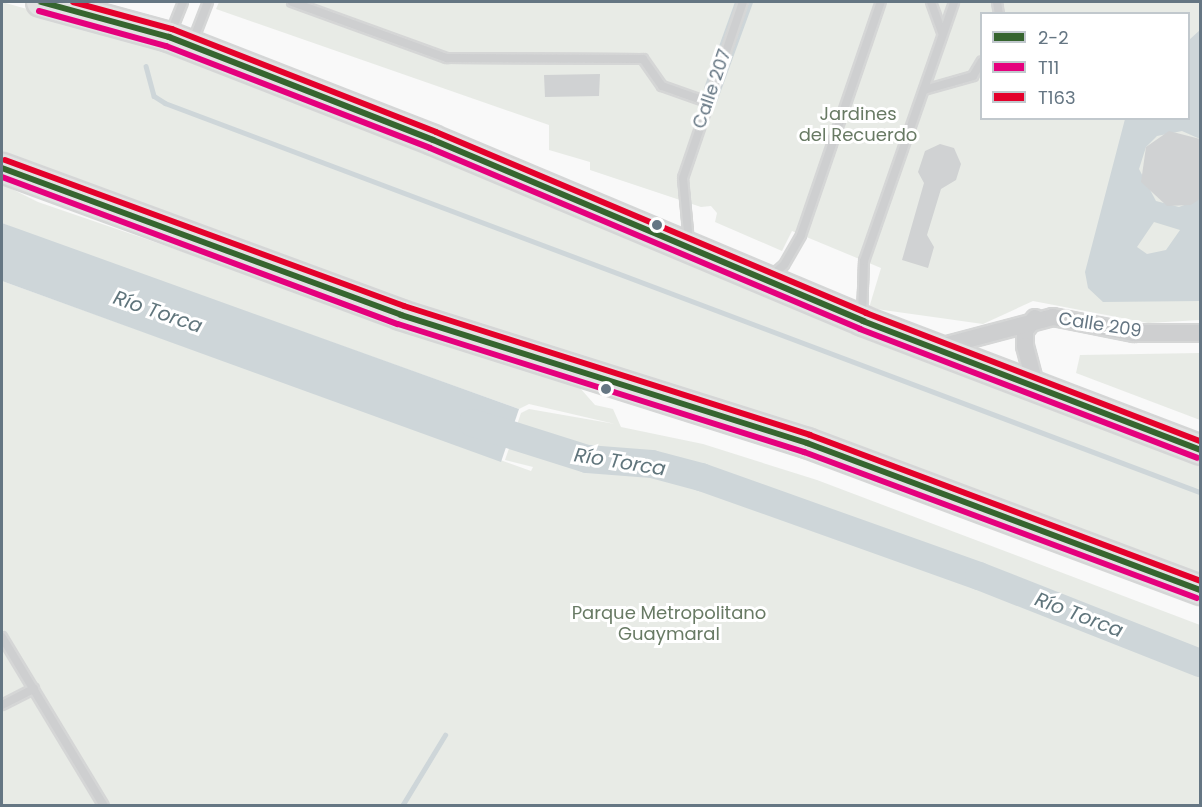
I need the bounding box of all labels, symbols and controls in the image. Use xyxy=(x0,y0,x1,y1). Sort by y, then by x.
legend xyxy=(980,12,1190,120)
text: 2-2 xyxy=(1038,25,1069,50)
street label: Calle 207 xyxy=(688,47,736,131)
text: T11 xyxy=(1038,55,1059,80)
text: T163 xyxy=(1038,85,1076,110)
park label: Jardines del Recuerdo xyxy=(799,104,917,146)
unlabelled marker xyxy=(651,219,663,231)
water label: Río Torca xyxy=(110,286,206,338)
street label: Calle 209 xyxy=(1057,308,1143,342)
unlabelled marker xyxy=(600,383,612,395)
water label: Río Torca xyxy=(572,443,668,481)
water label: Río Torca xyxy=(1031,587,1127,643)
park label: Parque Metropolitano Guaymaral xyxy=(572,603,766,646)

